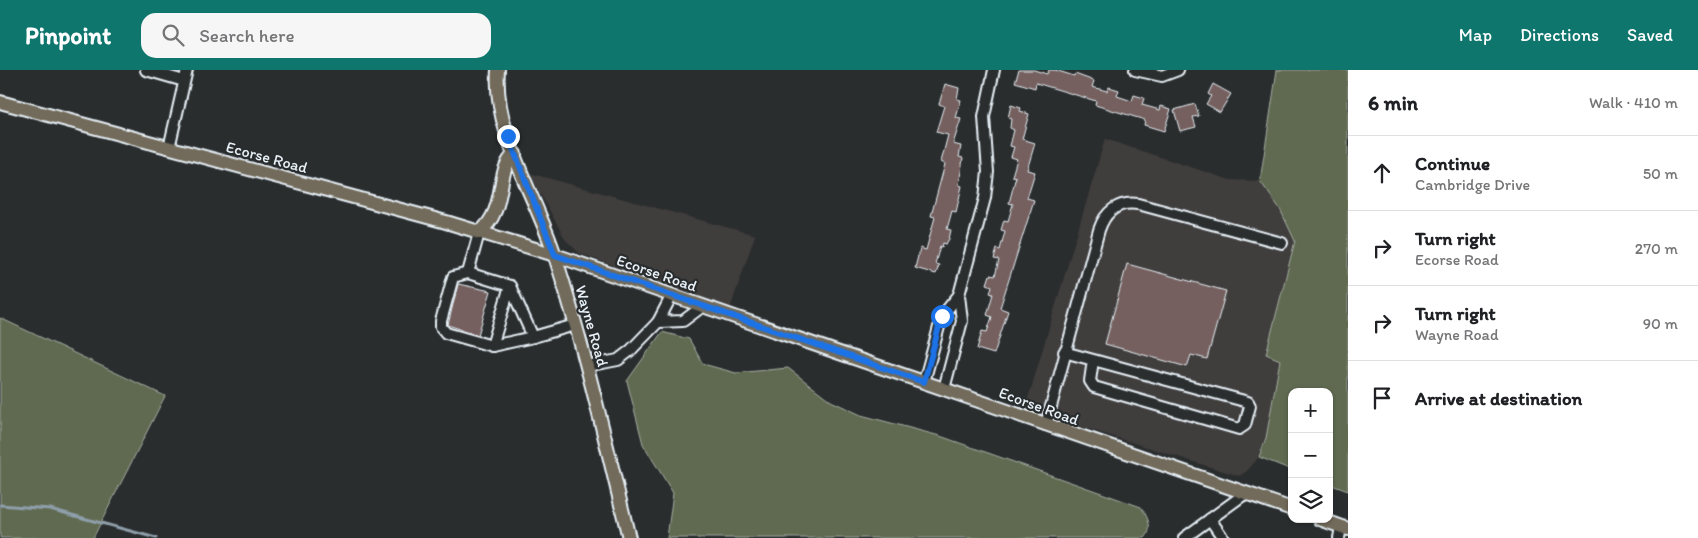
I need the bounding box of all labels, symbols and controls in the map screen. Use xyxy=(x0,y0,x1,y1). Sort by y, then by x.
search box xyxy=(141,13,491,58)
text: Pinpoint xyxy=(25,21,111,50)
icon: search xyxy=(159,21,187,49)
text: Search here xyxy=(199,24,294,47)
text: Map xyxy=(1459,24,1492,46)
text: Directions xyxy=(1520,24,1599,46)
text: Saved xyxy=(1627,24,1673,46)
text: 6 min xyxy=(1368,90,1418,115)
text: Walk · 410 m xyxy=(1589,93,1678,112)
route end xyxy=(497,125,520,148)
street label: Ecorse Road xyxy=(224,137,310,177)
text: Continue xyxy=(1415,152,1490,175)
icon: ahead xyxy=(1368,159,1396,187)
text: 50 m xyxy=(1643,164,1678,183)
text: Cambridge Drive xyxy=(1415,175,1530,194)
text: Turn right xyxy=(1415,227,1496,250)
icon: right xyxy=(1368,234,1396,262)
text: 270 m xyxy=(1635,239,1678,258)
street label: Ecorse Road xyxy=(614,250,700,296)
text: Ecorse Road xyxy=(1415,250,1499,269)
street label: Wayne Road xyxy=(571,283,613,369)
text: Turn right xyxy=(1415,302,1496,325)
route start xyxy=(931,305,954,328)
icon: right xyxy=(1368,309,1396,337)
text: 90 m xyxy=(1643,314,1678,333)
text: Wayne Road xyxy=(1415,325,1499,344)
street label: Ecorse Road xyxy=(996,383,1082,429)
icon: arrive xyxy=(1368,384,1396,412)
text: Arrive at destination xyxy=(1415,387,1582,410)
map controls xyxy=(1288,388,1333,523)
button: + xyxy=(1288,388,1333,433)
button: − xyxy=(1288,433,1333,478)
button: layers xyxy=(1288,478,1333,523)

